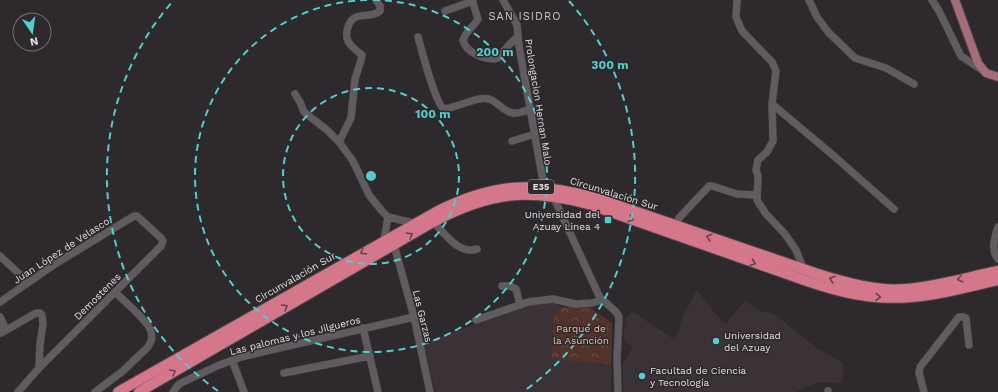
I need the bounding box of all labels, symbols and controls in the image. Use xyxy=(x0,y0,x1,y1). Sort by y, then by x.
district label: SAN ISIDRO xyxy=(488,10,562,23)
north arrow xyxy=(12,12,52,52)
text: N xyxy=(29,34,40,49)
street label: Prolongacion Hernan Malo xyxy=(523,38,554,166)
text: 200 m xyxy=(476,45,514,59)
text: 300 m xyxy=(591,58,629,72)
text: 100 m xyxy=(415,107,451,121)
centre of rings xyxy=(364,169,378,183)
street label: Circunvalación Sur xyxy=(569,175,659,212)
road number: E35 xyxy=(528,180,554,194)
place label: Universidad del Azuay Linea 4 xyxy=(525,209,600,232)
one-way arrow xyxy=(627,214,634,223)
street label: Juan López de Velasco xyxy=(11,215,111,286)
marker: Universidad del Azuay Linea 4 xyxy=(603,215,613,225)
one-way arrow xyxy=(406,232,413,240)
one-way arrow xyxy=(706,233,713,241)
one-way arrow xyxy=(360,247,367,254)
street label: Circunvalación Sur xyxy=(253,250,337,305)
one-way arrow xyxy=(750,258,757,266)
street label: Demostenes xyxy=(72,271,123,322)
one-way arrow xyxy=(829,275,836,284)
one-way arrow xyxy=(957,275,963,283)
street label: Las Garzas xyxy=(411,289,434,343)
one-way arrow xyxy=(875,293,881,302)
one-way arrow xyxy=(281,305,288,312)
street label: Las palomas y los Jilgueros xyxy=(229,314,362,357)
park label: Parque de la Asunción xyxy=(553,323,609,346)
place label: Universidad del Azuay xyxy=(724,330,781,353)
marker: Universidad del Azuay xyxy=(711,336,721,346)
place label: Facultad de Ciencia y Tecnología xyxy=(650,365,747,388)
one-way arrow xyxy=(169,370,176,377)
marker: Facultad de Ciencia y Tecnología xyxy=(637,371,647,381)

